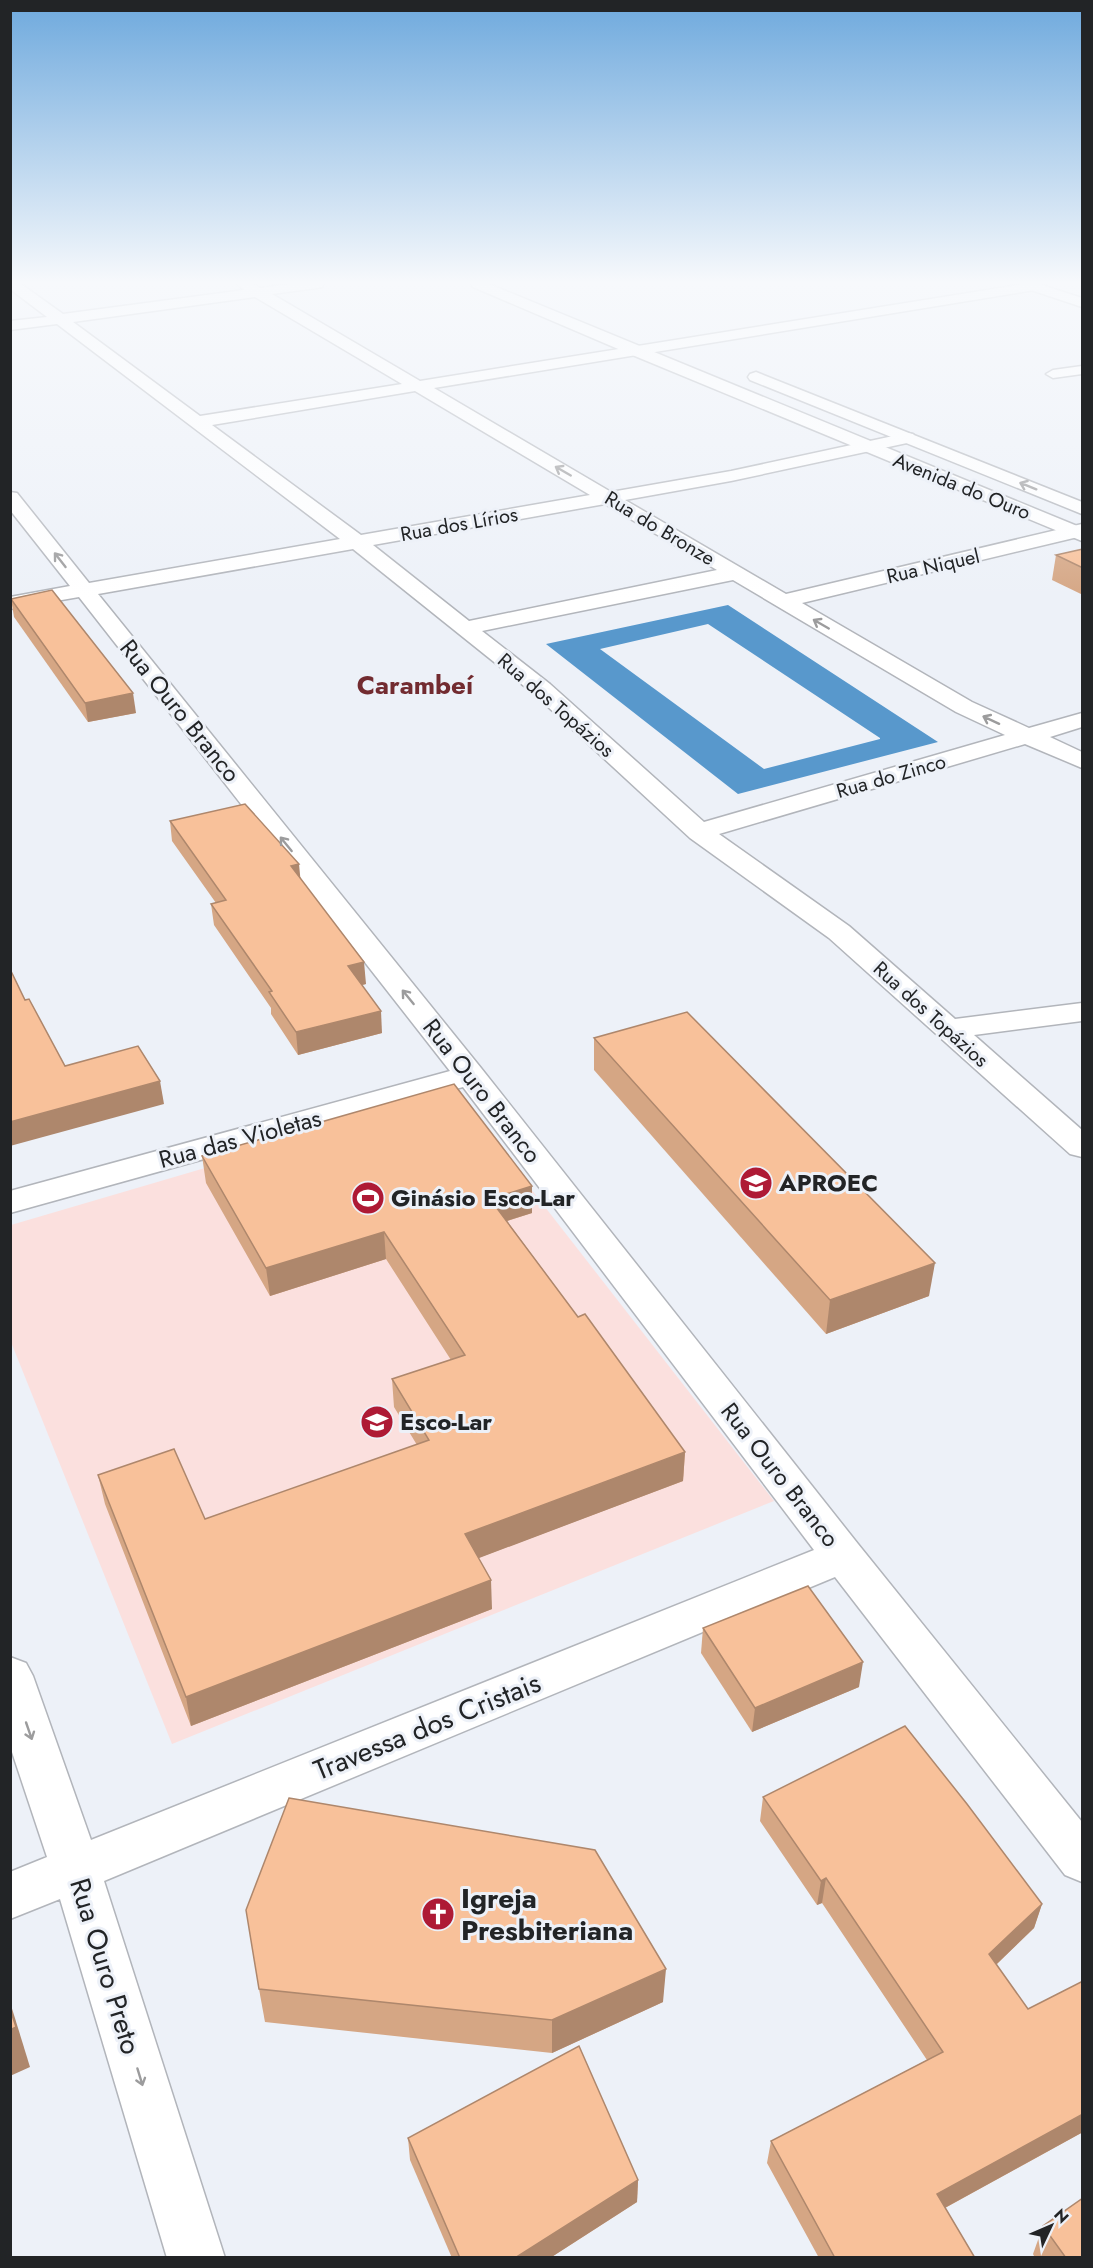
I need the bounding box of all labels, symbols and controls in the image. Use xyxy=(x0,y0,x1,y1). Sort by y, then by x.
street label: Avenida do Ouro xyxy=(889,446,1035,527)
one-way arrow xyxy=(555,465,572,477)
one-way arrow xyxy=(1019,480,1038,491)
street label: Rua do Bronze xyxy=(599,484,720,573)
street label: Rua dos Lírios xyxy=(398,500,520,549)
street label: Rua Niquel xyxy=(884,542,983,591)
one-way arrow xyxy=(54,552,67,568)
one-way arrow xyxy=(813,617,830,629)
street label: Rua Ouro Branco xyxy=(112,632,249,790)
street label: Rua dos Topázios xyxy=(491,646,620,764)
district label: Carambeí xyxy=(357,666,475,704)
one-way arrow xyxy=(982,713,1000,725)
street label: Rua do Zinco xyxy=(833,747,949,806)
one-way arrow xyxy=(280,836,293,852)
street label: Rua dos Topázios xyxy=(867,955,995,1074)
one-way arrow xyxy=(401,989,414,1005)
street label: Rua Ouro Branco xyxy=(415,1011,550,1170)
street label: Rua das Violetas xyxy=(155,1100,325,1177)
school or university icon: APROEC xyxy=(738,1165,774,1201)
place label: APROEC xyxy=(778,1165,878,1200)
sports icon: Ginásio Esco-Lar xyxy=(350,1180,386,1216)
place label: Ginásio Esco-Lar xyxy=(391,1180,575,1215)
street label: Rua Ouro Branco xyxy=(713,1395,848,1554)
school or university icon: Esco-Lar xyxy=(359,1404,395,1440)
place label: Esco-Lar xyxy=(400,1404,492,1439)
street label: Travessa dos Cristais xyxy=(308,1662,547,1791)
one-way arrow xyxy=(25,1721,36,1740)
street label: Rua Ouro Preto xyxy=(59,1873,152,2059)
place label: Igreja Presbiteriana xyxy=(461,1878,633,1951)
church icon: Igreja Presbiteriana xyxy=(420,1896,456,1932)
one-way arrow xyxy=(135,2067,146,2086)
north arrow xyxy=(1021,2196,1081,2256)
text: N xyxy=(1049,2203,1074,2228)

